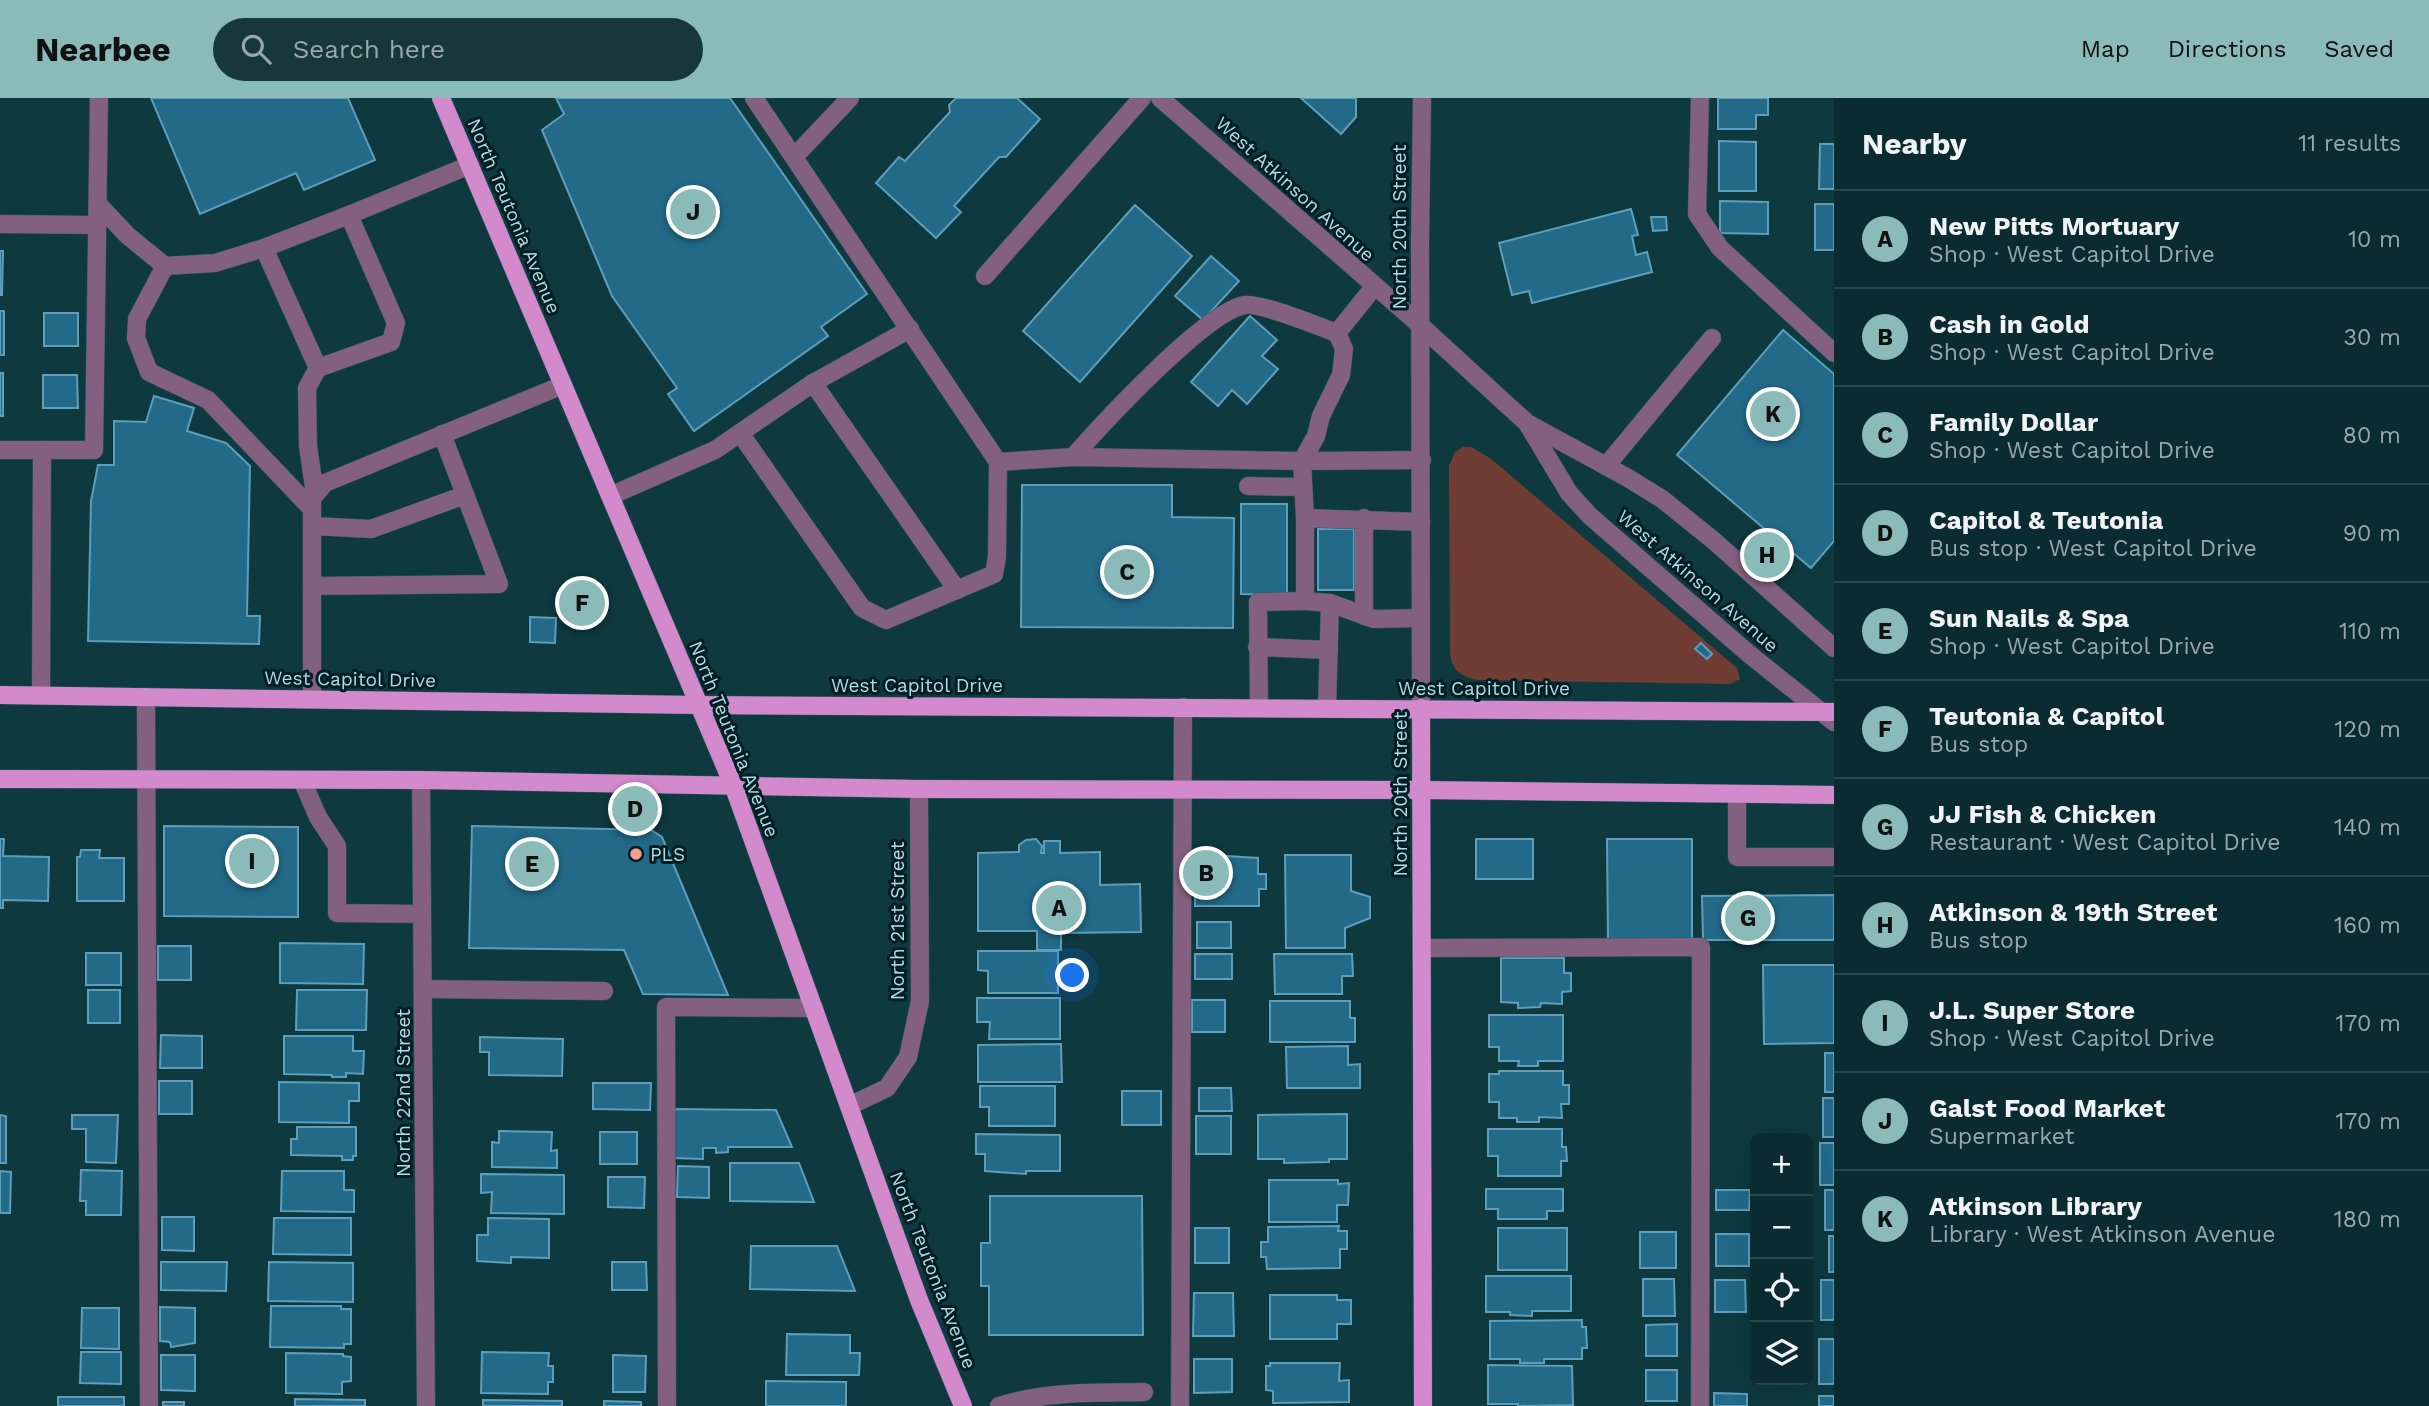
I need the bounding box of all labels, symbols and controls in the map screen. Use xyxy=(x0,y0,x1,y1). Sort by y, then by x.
search box xyxy=(213,18,703,81)
text: Nearbee xyxy=(35,30,171,69)
icon: search xyxy=(237,30,275,68)
text: Search here xyxy=(293,34,445,64)
text: Map xyxy=(2081,35,2130,63)
text: Directions xyxy=(2168,35,2286,63)
text: Saved xyxy=(2324,35,2394,63)
street label: West Atkinson Avenue xyxy=(1211,112,1379,266)
street label: North Teutonia Avenue xyxy=(462,115,566,317)
text: Nearby xyxy=(1862,126,1967,161)
text: 11 results xyxy=(2298,130,2401,157)
street label: North 20th Street xyxy=(1388,145,1411,309)
pin: J xyxy=(670,186,716,238)
text: New Pitts Mortuary xyxy=(1929,211,2180,241)
text: A xyxy=(1877,226,1893,253)
text: 10 m xyxy=(2348,226,2401,253)
text: Shop · West Capitol Drive xyxy=(1929,241,2215,268)
text: Cash in Gold xyxy=(1929,309,2089,339)
text: B xyxy=(1877,324,1893,351)
text: 30 m xyxy=(2344,324,2401,351)
text: Shop · West Capitol Drive xyxy=(1929,339,2215,366)
pin: K xyxy=(1750,388,1796,440)
text: Family Dollar xyxy=(1929,407,2098,437)
text: C xyxy=(1877,422,1893,449)
text: 80 m xyxy=(2343,422,2401,449)
text: Shop · West Capitol Drive xyxy=(1929,437,2215,464)
street label: West Atkinson Avenue xyxy=(1613,505,1783,657)
text: Capitol & Teutonia xyxy=(1929,505,2163,535)
text: D xyxy=(1877,520,1893,547)
text: 90 m xyxy=(2343,520,2401,547)
pin: H xyxy=(1744,529,1790,581)
text: Bus stop · West Capitol Drive xyxy=(1929,535,2257,562)
pin: C xyxy=(1104,546,1150,598)
pin: F xyxy=(559,577,605,629)
text: Sun Nails & Spa xyxy=(1929,603,2129,633)
text: E xyxy=(1878,618,1892,645)
text: 110 m xyxy=(2339,618,2401,645)
text: Shop · West Capitol Drive xyxy=(1929,633,2215,660)
street label: North Teutonia Avenue xyxy=(684,638,784,840)
street label: West Capitol Drive xyxy=(264,666,436,692)
street label: West Capitol Drive xyxy=(831,674,1003,697)
street label: West Capitol Drive xyxy=(1398,677,1570,700)
text: Teutonia & Capitol xyxy=(1929,701,2164,731)
street label: North 20th Street xyxy=(1389,712,1412,876)
text: F xyxy=(1878,716,1892,743)
text: 120 m xyxy=(2335,716,2401,743)
text: Bus stop xyxy=(1929,731,2028,758)
pin: D xyxy=(612,783,658,835)
text: JJ Fish & Chicken xyxy=(1929,799,2156,829)
text: G xyxy=(1877,814,1893,841)
text: 140 m xyxy=(2334,814,2401,841)
text: Restaurant · West Capitol Drive xyxy=(1929,829,2281,856)
pin: I xyxy=(229,835,275,887)
pin: E xyxy=(509,838,555,890)
street label: North 21st Street xyxy=(886,842,909,1000)
place label: PLS xyxy=(650,843,685,866)
marker: PLS xyxy=(628,846,644,862)
pin: B xyxy=(1183,847,1229,899)
pin: A xyxy=(1036,882,1082,934)
pin: G xyxy=(1725,892,1771,944)
text: Atkinson & 19th Street xyxy=(1929,897,2217,927)
text: H xyxy=(1876,912,1894,939)
text: 160 m xyxy=(2334,912,2401,939)
text: Bus stop xyxy=(1929,927,2028,954)
your location xyxy=(1055,958,1089,992)
text: J.L. Super Store xyxy=(1929,995,2135,1025)
street label: North 22nd Street xyxy=(392,1009,415,1177)
text: I xyxy=(1881,1010,1889,1037)
text: 170 m xyxy=(2336,1010,2401,1037)
text: Shop · West Capitol Drive xyxy=(1929,1025,2215,1052)
text: Galst Food Market xyxy=(1929,1093,2165,1123)
text: J xyxy=(1878,1108,1892,1135)
text: 170 m xyxy=(2336,1108,2401,1135)
text: Supermarket xyxy=(1929,1123,2074,1150)
map controls xyxy=(1750,1133,1813,1385)
button: + xyxy=(1750,1133,1813,1196)
street label: North Teutonia Avenue xyxy=(885,1168,981,1372)
text: Atkinson Library xyxy=(1929,1191,2142,1221)
button: − xyxy=(1750,1196,1813,1259)
text: K xyxy=(1877,1206,1893,1233)
text: 180 m xyxy=(2334,1206,2401,1233)
text: Library · West Atkinson Avenue xyxy=(1929,1221,2276,1248)
button: locate xyxy=(1750,1259,1813,1322)
button: layers xyxy=(1750,1322,1813,1385)

